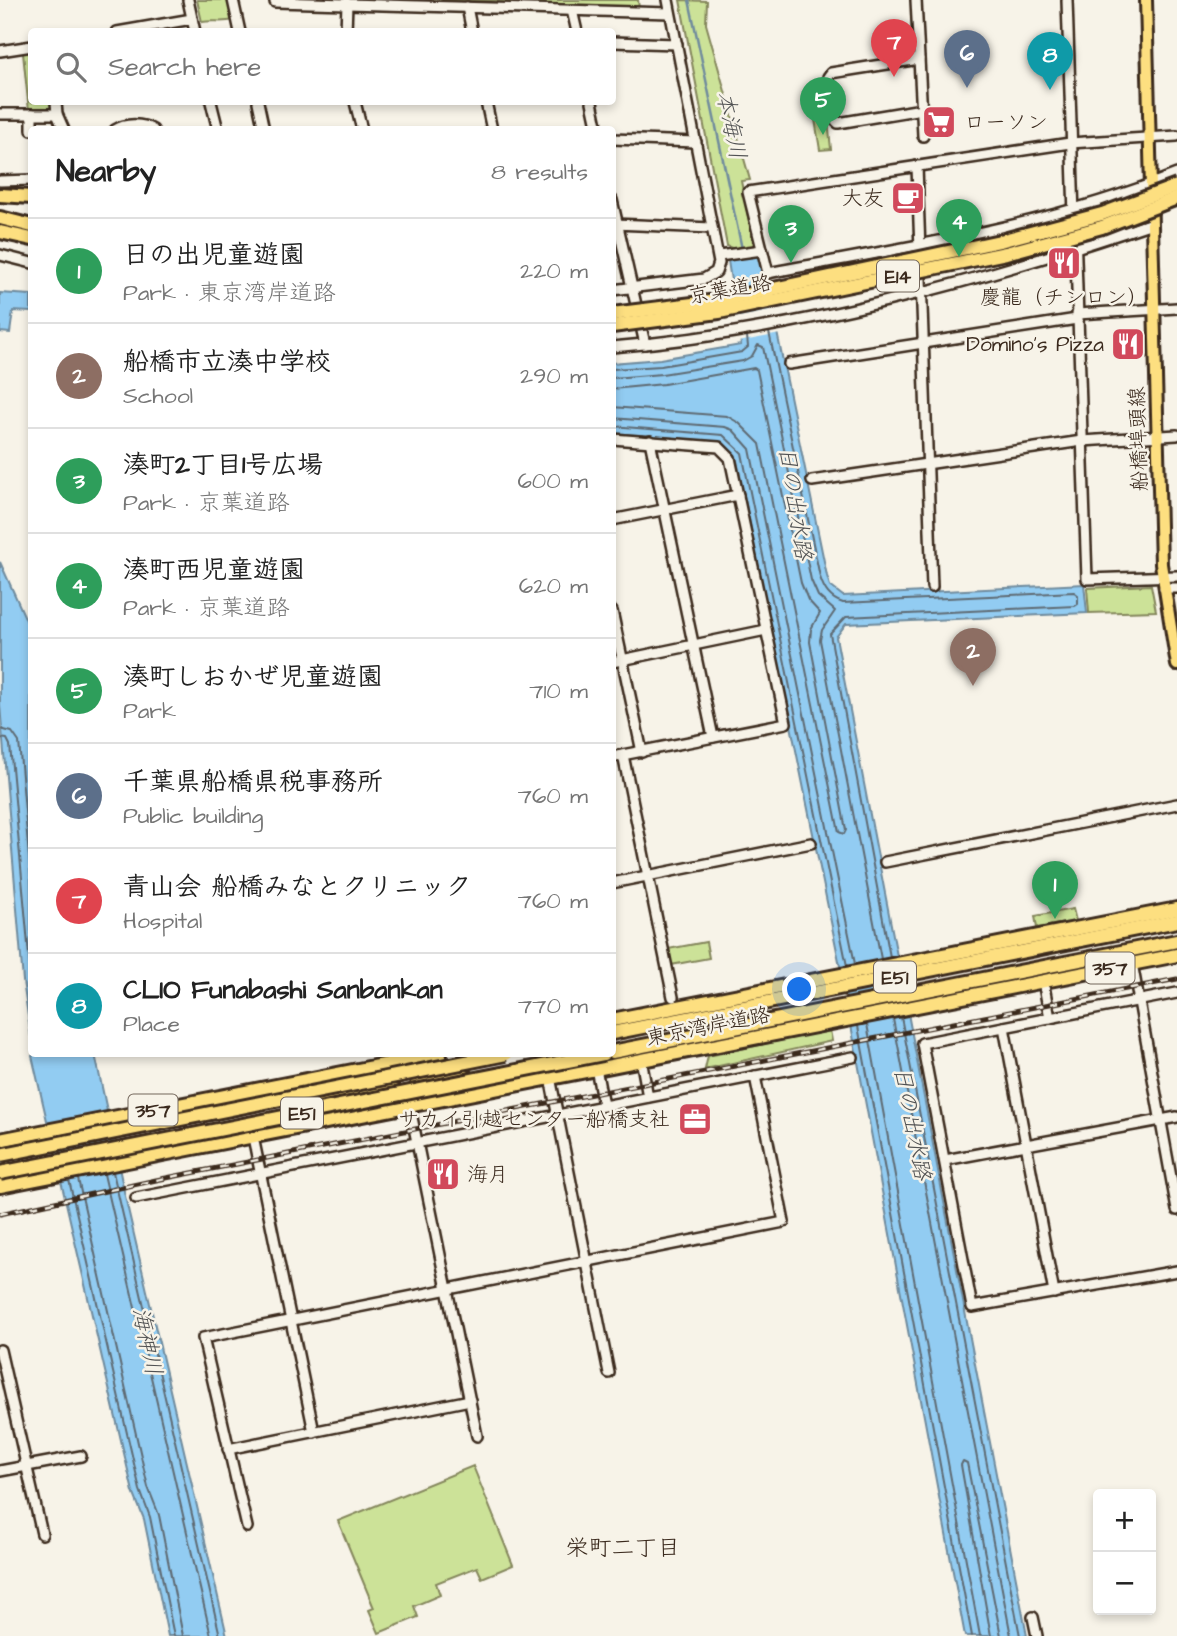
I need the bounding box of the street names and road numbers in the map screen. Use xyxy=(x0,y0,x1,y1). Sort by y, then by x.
road number: E14 xyxy=(877,260,919,292)
street label: 京葉道路 xyxy=(686,268,774,311)
street label: 船橋埠頭線 xyxy=(1122,386,1155,492)
road number: 357 xyxy=(1086,952,1134,984)
road number: E51 xyxy=(874,962,916,993)
street label: 東京湾岸道路 xyxy=(643,1000,773,1053)
road number: 357 xyxy=(128,1094,178,1126)
road number: E51 xyxy=(281,1098,323,1128)

